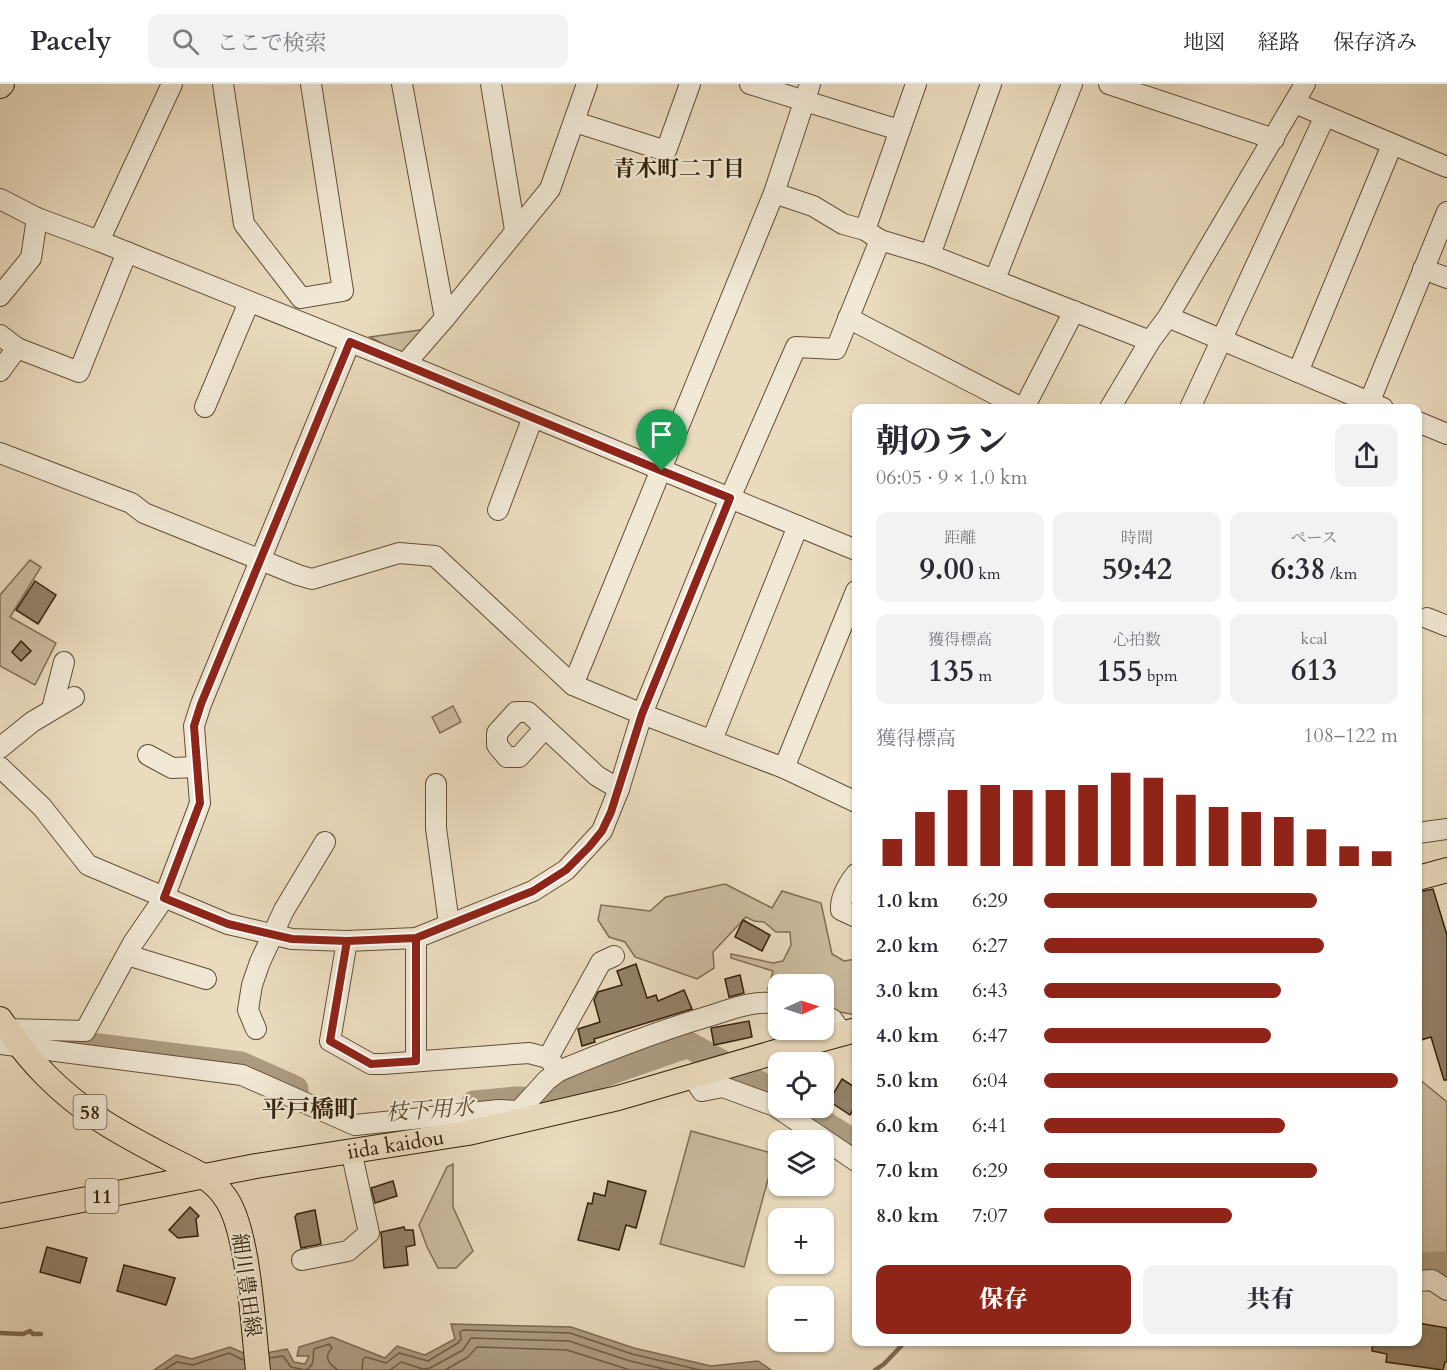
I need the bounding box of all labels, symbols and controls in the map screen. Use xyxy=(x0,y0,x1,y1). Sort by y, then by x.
search box xyxy=(148,14,568,68)
text: Pacely xyxy=(30,22,112,60)
icon: search xyxy=(169,25,202,58)
text: ここで検索 xyxy=(217,28,327,58)
text: 地図 xyxy=(1183,28,1225,57)
text: 経路 xyxy=(1258,28,1300,57)
text: 保存済み xyxy=(1333,28,1417,57)
district label: 青木町二丁目 xyxy=(613,154,745,184)
pin xyxy=(636,409,687,471)
icon: arrive xyxy=(645,418,678,451)
text: 朝のラン xyxy=(876,419,1008,464)
button: share xyxy=(1335,424,1398,487)
text: 06:05 · 9 × 1.0 km xyxy=(876,464,1028,491)
text: 距離 xyxy=(944,527,976,549)
text: 時間 xyxy=(1121,527,1153,549)
text: ペース xyxy=(1290,527,1338,549)
text: 9.00 xyxy=(919,549,974,590)
text: 59:42 xyxy=(1102,549,1172,590)
text: 6:38 xyxy=(1271,549,1326,590)
text: km xyxy=(974,563,1001,585)
text: /km xyxy=(1326,563,1357,585)
text: kcal xyxy=(1301,628,1327,650)
text: 獲得標高 xyxy=(928,629,992,651)
text: 心拍数 xyxy=(1113,629,1161,651)
text: 613 xyxy=(1291,650,1337,691)
text: 135 xyxy=(928,651,974,692)
text: 155 xyxy=(1096,651,1143,692)
text: m xyxy=(974,665,992,687)
text: bpm xyxy=(1143,665,1178,687)
text: 108–122 m xyxy=(1303,722,1398,749)
text: 獲得標高 xyxy=(876,725,956,752)
text: 1.0 km xyxy=(876,887,939,914)
text: 6:29 xyxy=(972,887,1008,914)
text: 2.0 km xyxy=(876,932,939,959)
text: 6:27 xyxy=(972,932,1008,959)
north arrow xyxy=(768,974,834,1040)
map controls xyxy=(768,974,834,1352)
text: 3.0 km xyxy=(876,977,939,1004)
text: 6:43 xyxy=(972,977,1008,1004)
text: 4.0 km xyxy=(876,1022,939,1049)
text: 6:47 xyxy=(972,1022,1008,1049)
button: locate xyxy=(768,1052,834,1118)
text: 5.0 km xyxy=(876,1067,939,1094)
text: 6:04 xyxy=(972,1067,1008,1094)
water label: 枝下用水 xyxy=(385,1092,477,1128)
district label: 平戸橋町 xyxy=(262,1093,358,1126)
road number: 58 xyxy=(74,1095,106,1129)
text: 6.0 km xyxy=(876,1112,939,1139)
text: 6:41 xyxy=(972,1112,1008,1139)
street label: iida kaidou xyxy=(345,1122,446,1166)
button: layers xyxy=(768,1130,834,1196)
text: 7.0 km xyxy=(876,1157,939,1184)
text: 6:29 xyxy=(972,1157,1008,1184)
road number: 11 xyxy=(86,1179,118,1213)
text: 8.0 km xyxy=(876,1202,939,1229)
text: 7:07 xyxy=(972,1202,1008,1229)
button: + xyxy=(768,1208,834,1274)
street label: 細川豊田線 xyxy=(224,1231,268,1339)
button: 保存 xyxy=(876,1265,1131,1334)
button: 共有 xyxy=(1143,1265,1398,1334)
button: − xyxy=(768,1286,834,1352)

